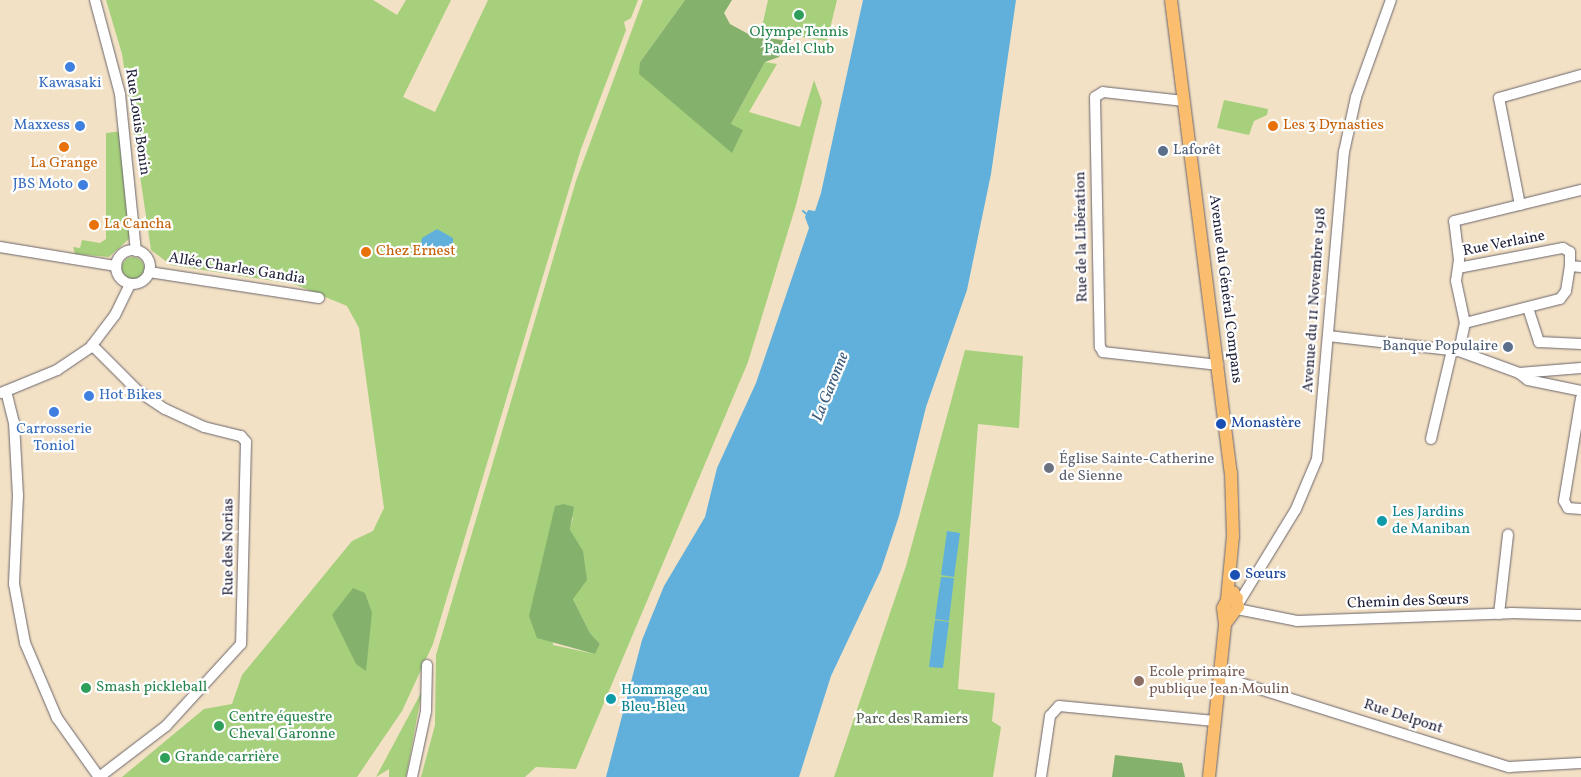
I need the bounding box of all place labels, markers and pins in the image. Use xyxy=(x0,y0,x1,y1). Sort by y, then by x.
marker: Olympe Tennis Padel Club xyxy=(793,9,805,21)
place label: Olympe Tennis Padel Club xyxy=(749,23,849,58)
marker: Kawasaki xyxy=(64,61,76,73)
place label: Kawasaki xyxy=(39,75,101,93)
place label: Maxxess xyxy=(13,117,70,135)
place label: Les 3 Dynasties xyxy=(1283,117,1384,135)
marker: Maxxess xyxy=(74,120,86,132)
marker: Les 3 Dynasties xyxy=(1267,120,1279,132)
marker: La Grange xyxy=(58,141,70,153)
place label: Laforêt xyxy=(1173,142,1221,160)
marker: Laforêt xyxy=(1157,145,1169,157)
place label: La Grange xyxy=(30,155,98,173)
place label: JBS Moto xyxy=(13,176,73,194)
marker: JBS Moto xyxy=(77,179,89,191)
place label: La Cancha xyxy=(104,216,172,234)
marker: La Cancha xyxy=(88,219,100,231)
place label: Chez Ernest xyxy=(376,243,455,261)
marker: Chez Ernest xyxy=(360,246,372,258)
place label: Banque Populaire xyxy=(1382,338,1498,356)
marker: Banque Populaire xyxy=(1502,341,1514,353)
place label: Hot Bikes xyxy=(99,387,162,405)
marker: Hot Bikes xyxy=(83,390,95,402)
marker: Carrosserie Toniol xyxy=(48,406,60,418)
place label: Monastère xyxy=(1231,415,1301,433)
marker: Monastère xyxy=(1215,418,1227,430)
place label: Carrosserie Toniol xyxy=(16,420,92,455)
place label: Église Sainte-Catherine de Sienne xyxy=(1059,450,1214,485)
marker: Église Sainte-Catherine de Sienne xyxy=(1043,462,1055,474)
place label: Les Jardins de Maniban xyxy=(1392,503,1470,538)
marker: Les Jardins de Maniban xyxy=(1376,515,1388,527)
place label: Sœurs xyxy=(1245,566,1286,584)
marker: Sœurs xyxy=(1229,569,1241,581)
place label: Ecole primaire publique Jean Moulin xyxy=(1149,663,1289,698)
marker: Ecole primaire publique Jean Moulin xyxy=(1133,675,1145,687)
place label: Smash pickleball xyxy=(96,679,207,697)
place label: Hommage au Bleu-Bleu xyxy=(621,681,708,716)
marker: Smash pickleball xyxy=(80,682,92,694)
marker: Hommage au Bleu-Bleu xyxy=(605,693,617,705)
place label: Centre équestre Cheval Garonne xyxy=(229,708,335,743)
marker: Centre équestre Cheval Garonne xyxy=(213,720,225,732)
place label: Grande carrière xyxy=(175,749,279,767)
marker: Grande carrière xyxy=(159,752,171,764)

